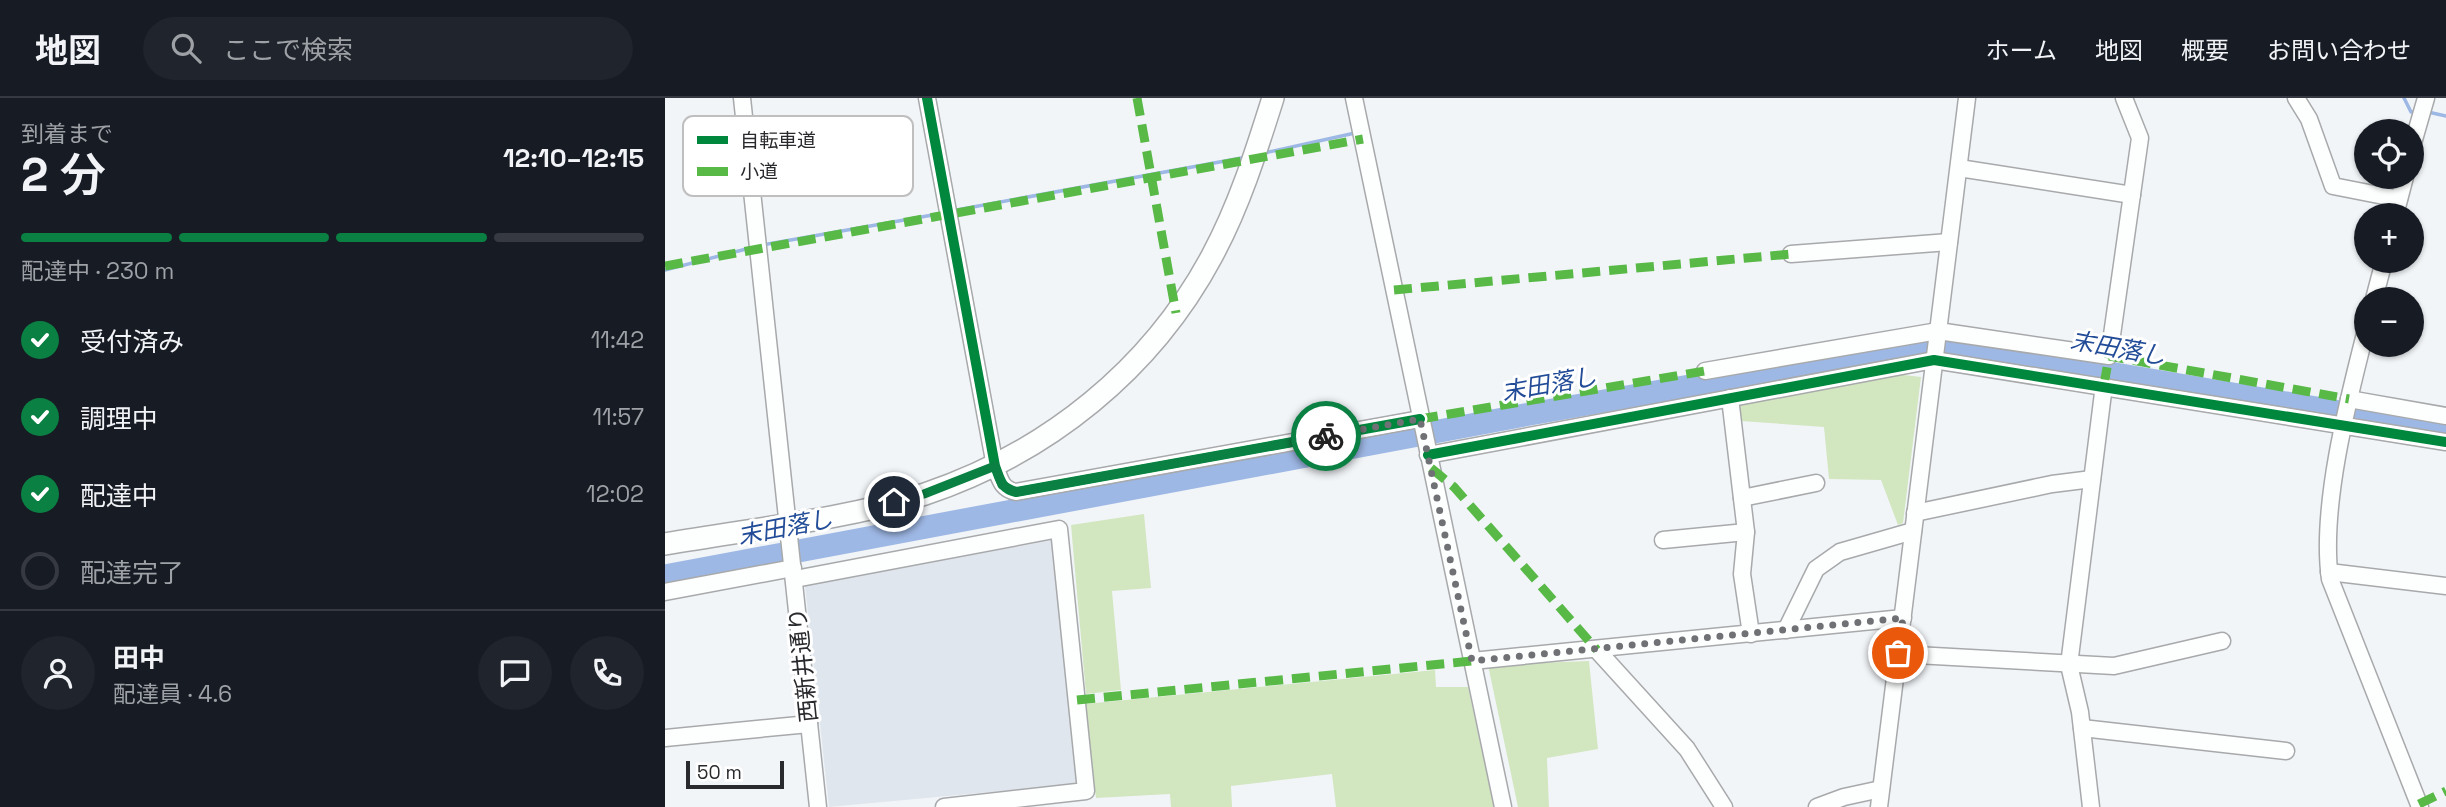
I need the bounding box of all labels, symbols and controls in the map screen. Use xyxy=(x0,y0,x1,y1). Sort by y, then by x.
search box xyxy=(143,17,633,80)
icon: search xyxy=(167,29,205,67)
text: 地図 xyxy=(35,30,101,72)
text: ここで検索 xyxy=(223,33,353,67)
text: ホーム xyxy=(1986,35,2057,66)
text: 地図 xyxy=(2095,35,2143,66)
text: 概要 xyxy=(2181,35,2229,66)
text: お問い合わせ xyxy=(2267,35,2411,66)
legend xyxy=(683,116,913,196)
text: 到着まで xyxy=(21,119,113,149)
map controls xyxy=(2354,119,2424,357)
button: locate xyxy=(2354,119,2424,189)
text: 自転車道 xyxy=(740,128,816,153)
text: 12:10–12:15 xyxy=(503,141,644,175)
text: 2 分 xyxy=(21,146,106,204)
text: 小道 xyxy=(740,159,778,184)
button: + xyxy=(2354,203,2424,273)
text: 配達中 · 230 m xyxy=(21,256,174,286)
button: − xyxy=(2354,287,2424,357)
icon: check xyxy=(21,321,59,359)
water label: 末田落し xyxy=(2068,324,2168,372)
text: 受付済み xyxy=(80,325,184,359)
text: 11:42 xyxy=(591,325,644,355)
water label: 末田落し xyxy=(1499,360,1599,408)
icon: check xyxy=(21,398,59,436)
courier xyxy=(1291,401,1361,471)
text: 調理中 xyxy=(80,402,158,436)
text: 11:57 xyxy=(592,402,644,432)
icon: bike xyxy=(1307,417,1345,455)
pin xyxy=(864,472,924,532)
icon: check xyxy=(21,475,59,513)
text: 配達中 xyxy=(80,479,158,513)
text: 12:02 xyxy=(586,479,644,509)
icon: home xyxy=(875,483,913,521)
water label: 末田落し xyxy=(735,503,835,551)
text: 配達完了 xyxy=(80,556,184,590)
street label: 西新井通り xyxy=(782,606,824,724)
pin xyxy=(1868,623,1928,683)
icon: bag xyxy=(1879,634,1917,672)
button: person xyxy=(21,636,95,710)
button: chat xyxy=(478,636,552,710)
button: phone xyxy=(570,636,644,710)
text: 田中 xyxy=(113,641,165,675)
text: 配達員 · 4.6 xyxy=(113,679,232,709)
scale bar xyxy=(686,758,784,790)
text: 50 m xyxy=(697,760,742,785)

